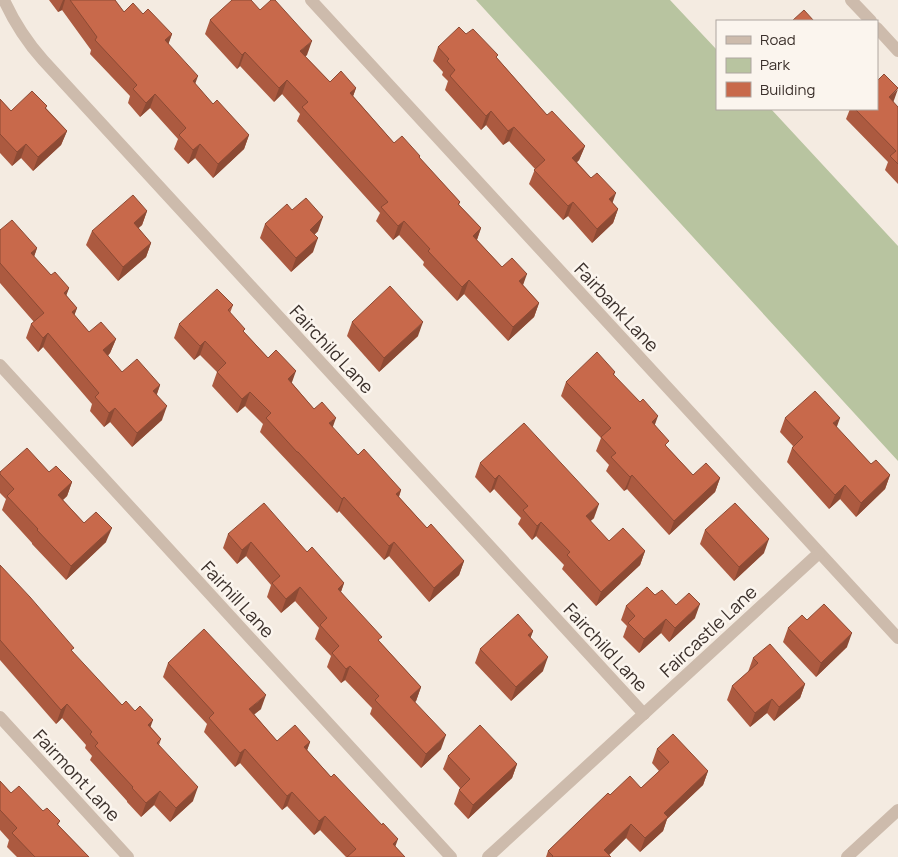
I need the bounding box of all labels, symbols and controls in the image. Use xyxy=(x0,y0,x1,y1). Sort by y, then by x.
legend xyxy=(716,20,878,110)
text: Road xyxy=(760,29,796,50)
text: Park xyxy=(760,54,790,75)
text: Building xyxy=(760,79,815,100)
street label: Fairbank Lane xyxy=(569,257,665,357)
street label: Fairchild Lane xyxy=(285,300,379,398)
street label: Fairhill Lane xyxy=(196,555,280,643)
street label: Faircastle Lane xyxy=(654,580,762,682)
street label: Fairchild Lane xyxy=(559,598,653,696)
street label: Fairmont Lane xyxy=(28,724,126,826)

